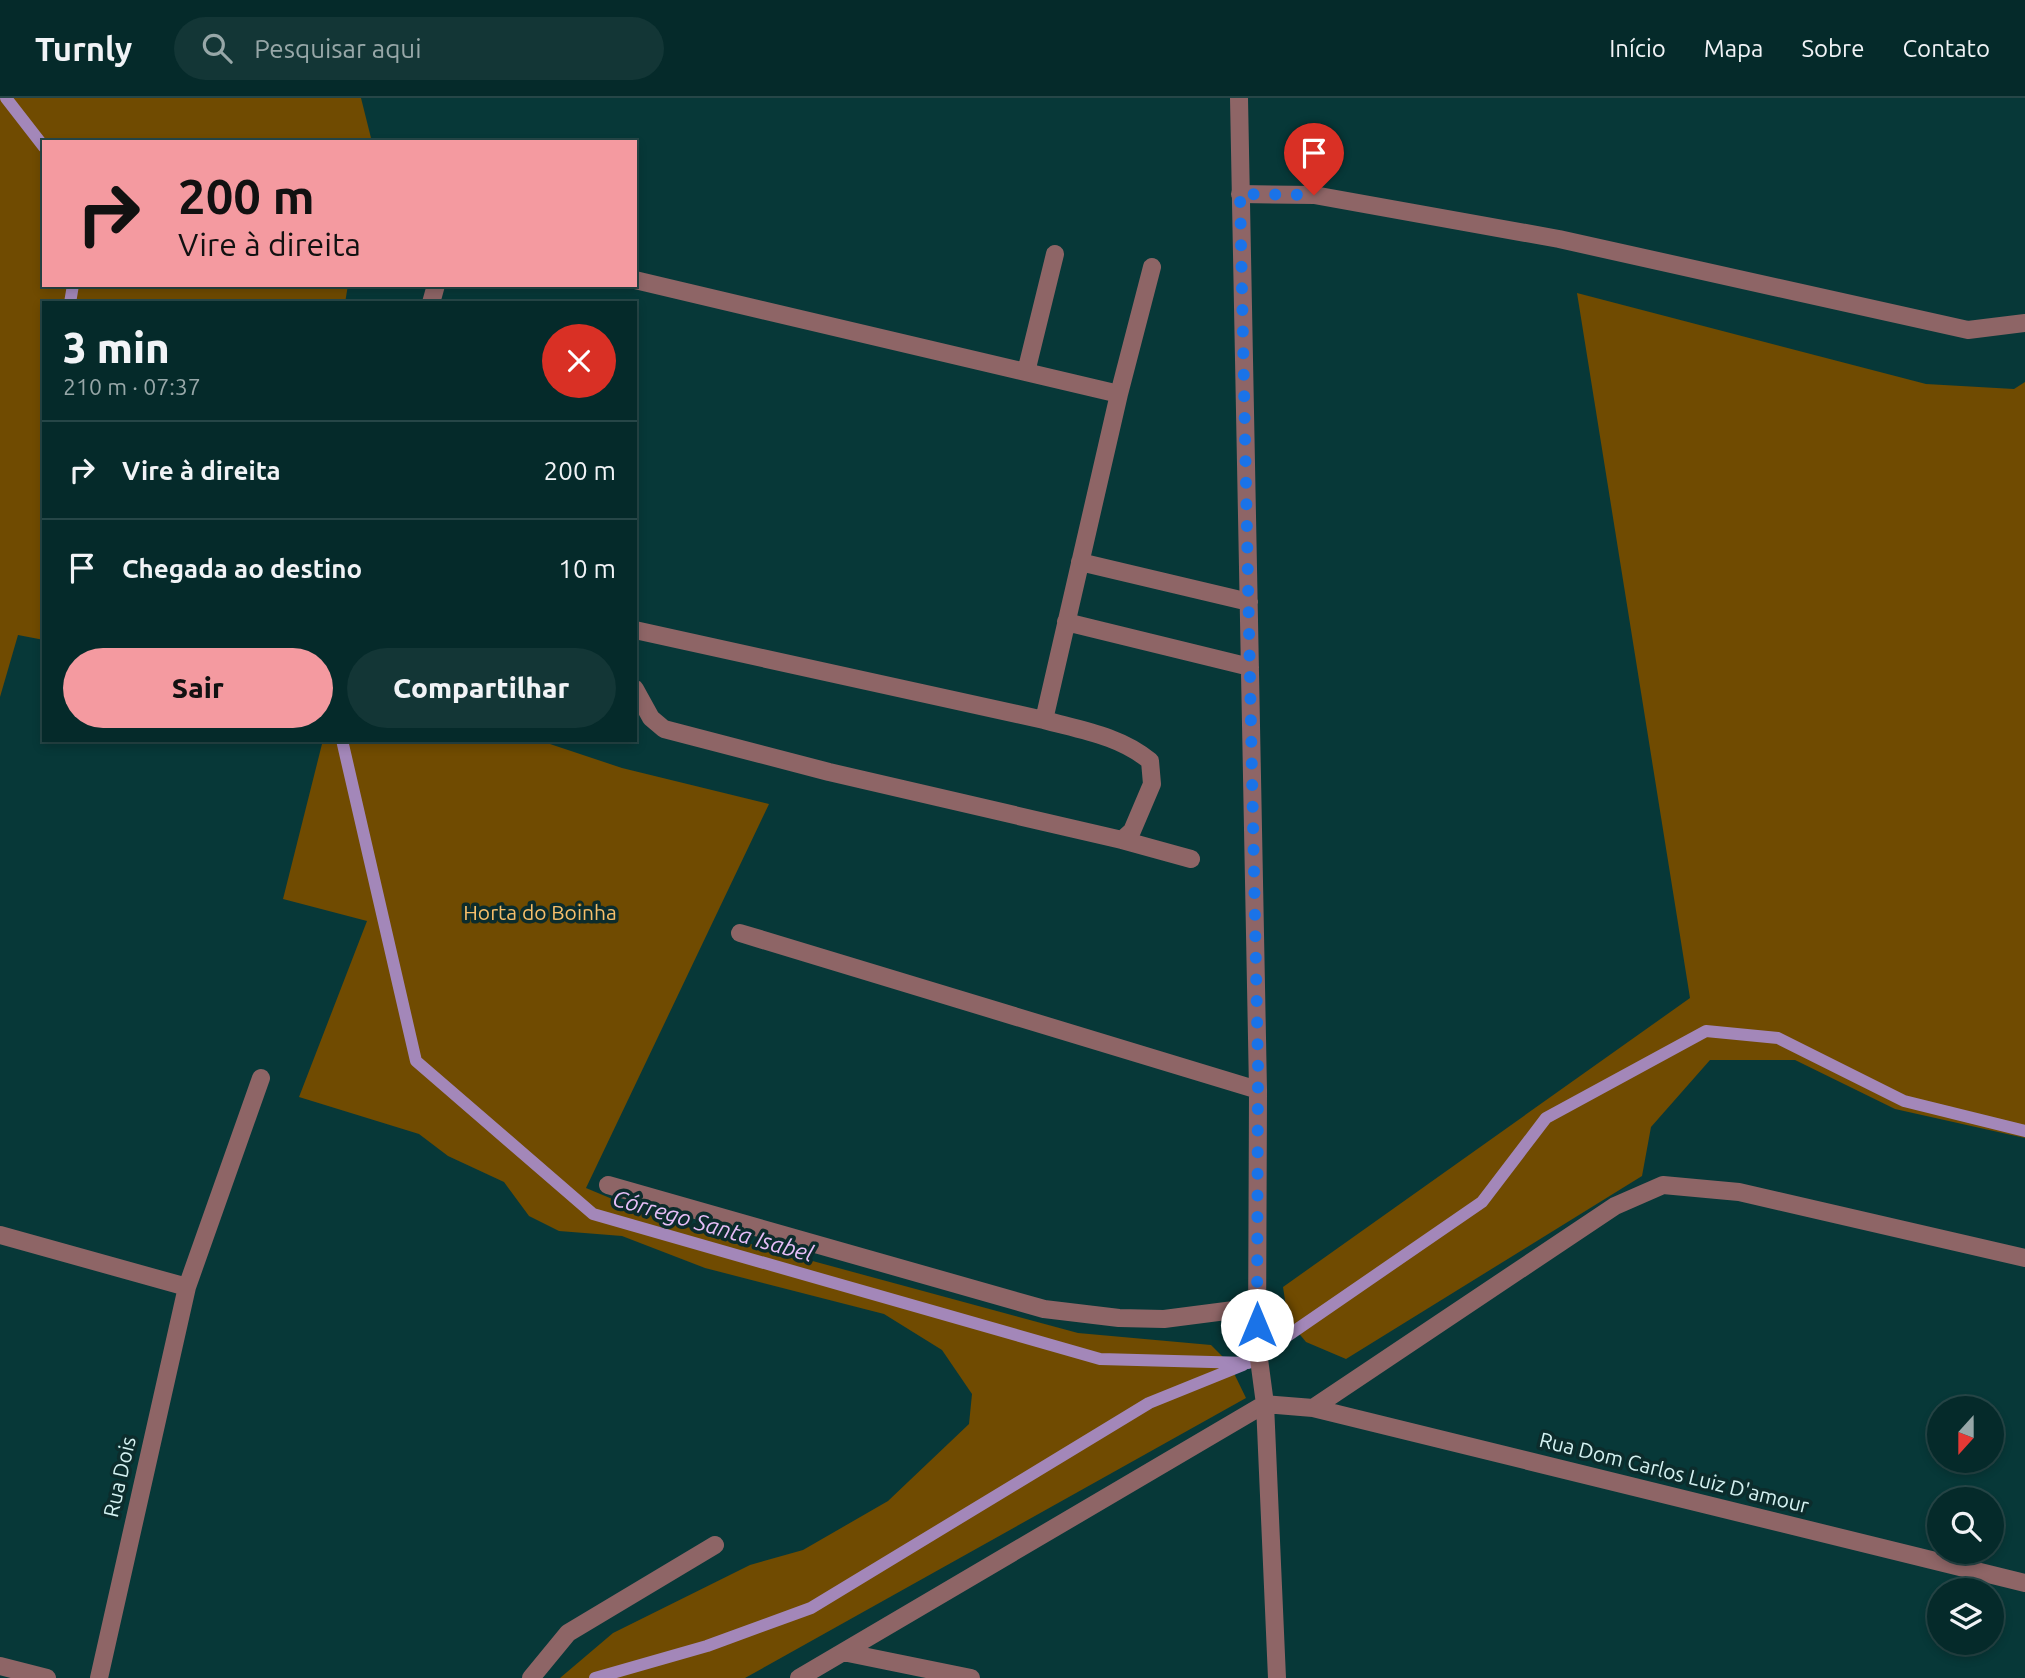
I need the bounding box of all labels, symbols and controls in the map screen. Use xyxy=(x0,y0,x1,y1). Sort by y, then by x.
search box xyxy=(174,17,664,80)
icon: search xyxy=(198,29,236,67)
text: Turnly xyxy=(35,30,132,67)
text: Pesquisar aqui xyxy=(254,34,422,63)
text: Início xyxy=(1609,35,1666,62)
text: Mapa xyxy=(1704,35,1763,62)
text: Sobre xyxy=(1801,35,1864,62)
text: Contato xyxy=(1902,35,1990,62)
pin xyxy=(1284,123,1344,195)
icon: arrive xyxy=(1295,134,1333,172)
icon: right xyxy=(63,168,154,259)
text: 200 m xyxy=(178,168,315,223)
text: Vire à direita xyxy=(178,226,361,262)
text: 3 min xyxy=(63,324,170,371)
button: close xyxy=(542,324,616,398)
text: 210 m · 07:37 xyxy=(63,374,201,399)
icon: right xyxy=(63,451,101,489)
text: Vire à direita xyxy=(122,456,281,485)
text: 200 m xyxy=(544,456,616,485)
icon: arrive xyxy=(63,549,101,587)
text: Chegada ao destino xyxy=(122,554,362,583)
text: 10 m xyxy=(558,554,616,583)
button: Sair xyxy=(63,648,333,728)
button: Compartilhar xyxy=(347,648,616,728)
park label: Horta do Boinha xyxy=(463,900,617,924)
water label: Córrego Santa Isabel xyxy=(610,1185,817,1266)
position arrow xyxy=(1220,1288,1294,1362)
north arrow xyxy=(1927,1396,2004,1474)
map controls xyxy=(1927,1396,2004,1655)
street label: Rua Dom Carlos Luiz D'amour xyxy=(1537,1427,1812,1517)
street label: Rua Dois xyxy=(98,1434,140,1519)
button: search xyxy=(1927,1487,2004,1564)
button: layers xyxy=(1927,1578,2004,1655)

